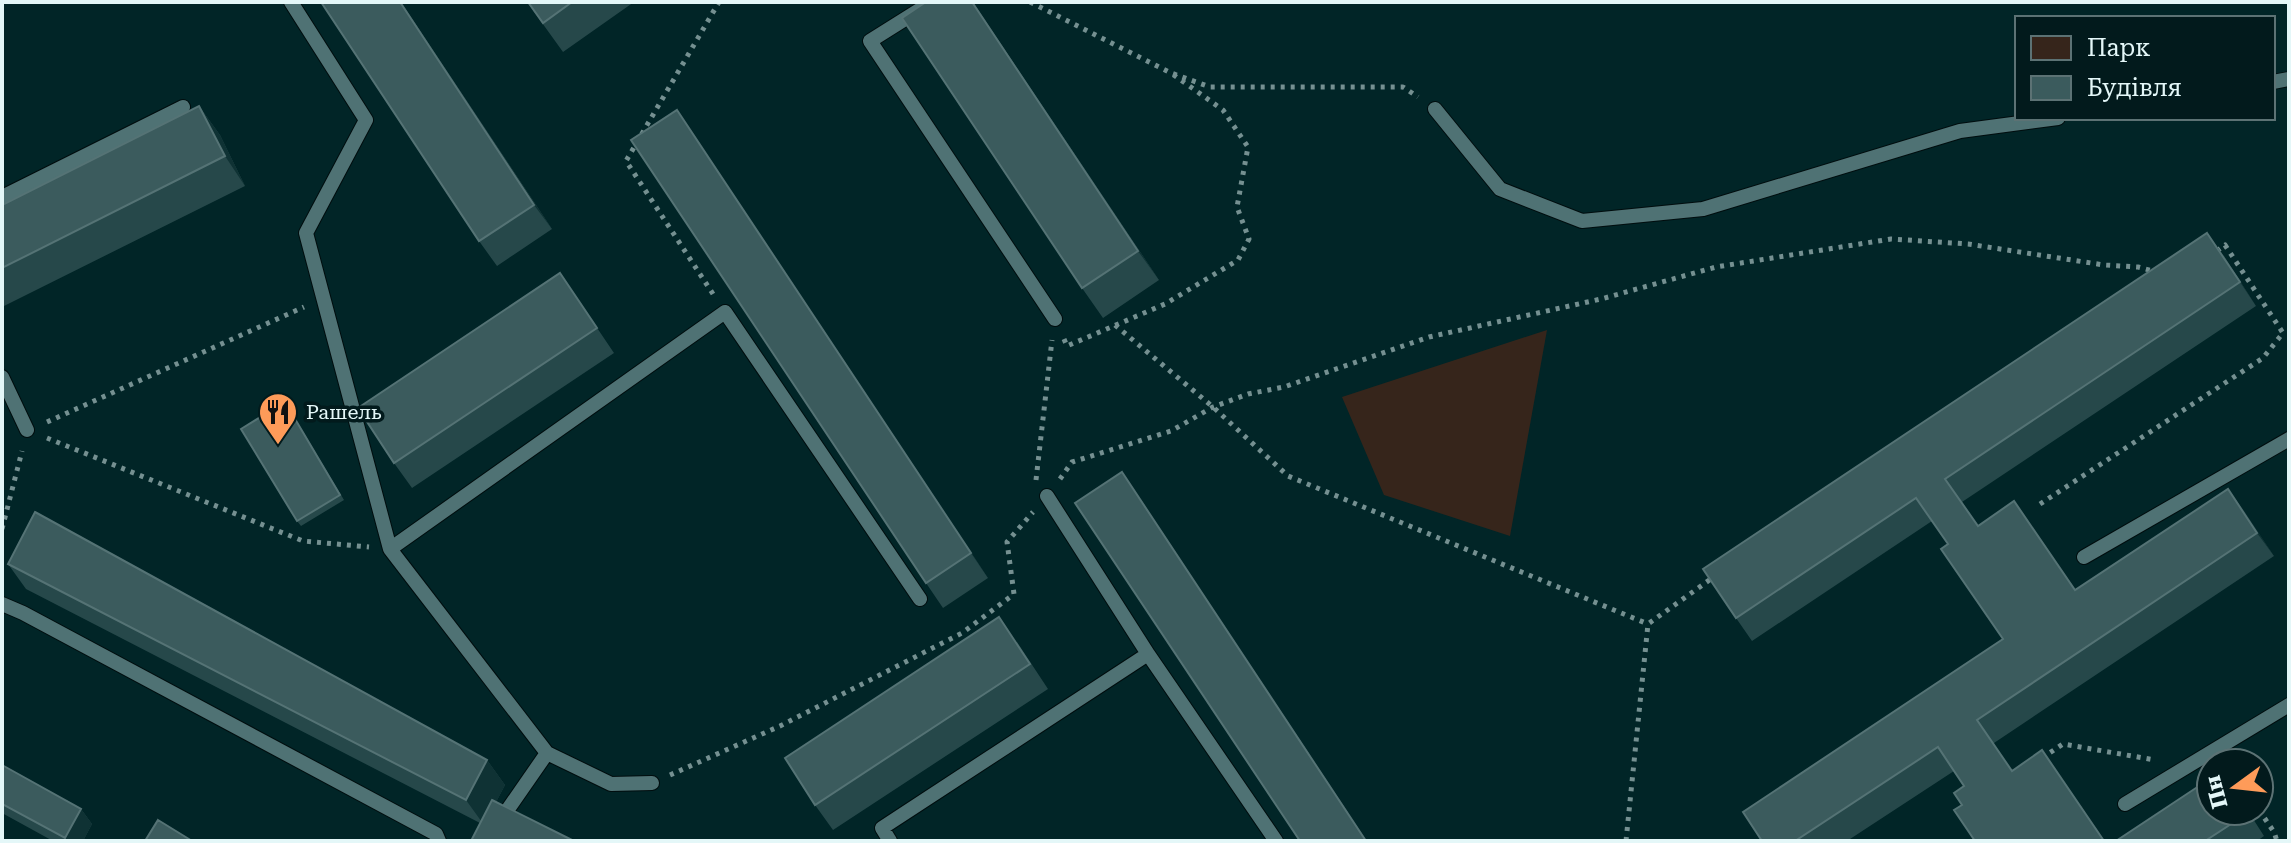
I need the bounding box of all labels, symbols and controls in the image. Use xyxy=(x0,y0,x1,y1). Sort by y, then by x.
legend xyxy=(2015,16,2275,120)
text: Парк xyxy=(2087,34,2150,62)
text: Будівля xyxy=(2087,74,2182,102)
restaurant icon: Рашель xyxy=(257,391,299,446)
place label: Рашель xyxy=(306,400,382,424)
north arrow xyxy=(2195,747,2275,827)
text: Пн xyxy=(2200,773,2232,811)

